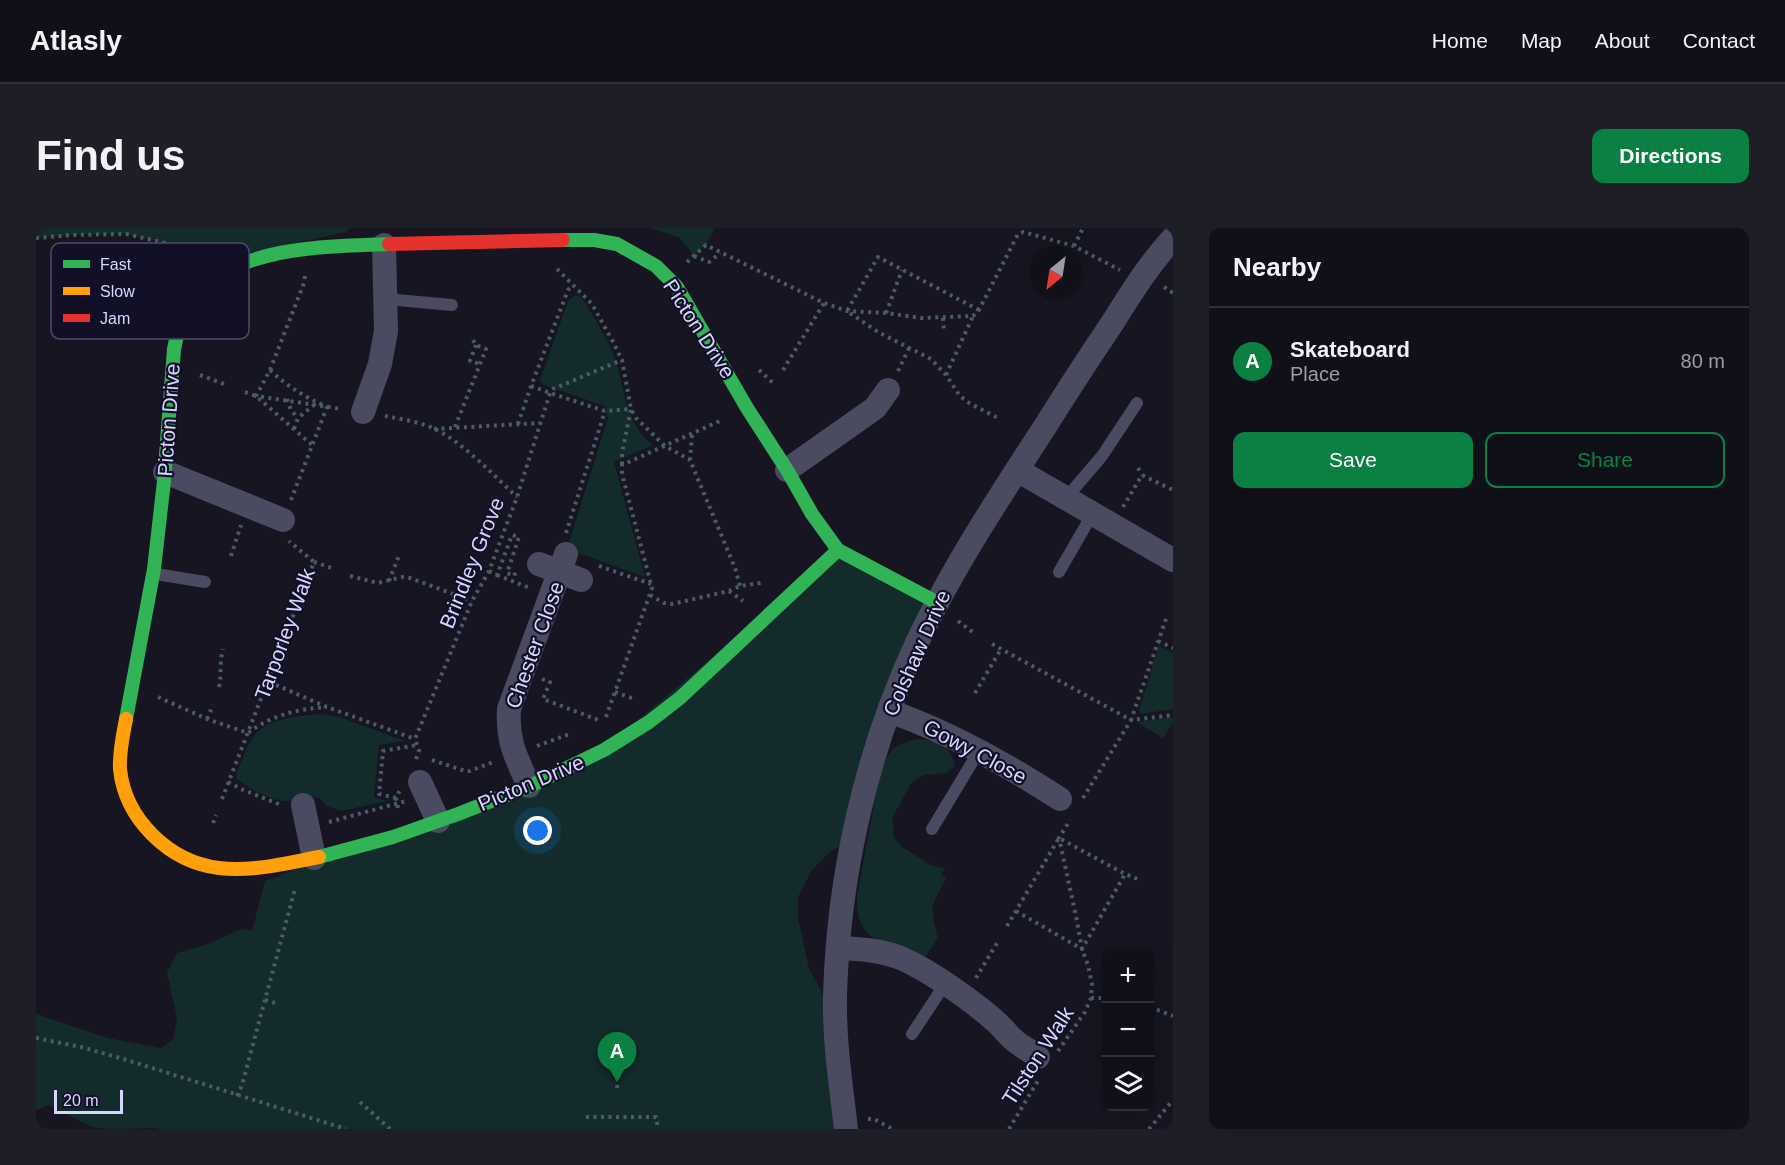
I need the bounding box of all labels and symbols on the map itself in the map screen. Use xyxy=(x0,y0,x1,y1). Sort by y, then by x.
legend xyxy=(51,243,249,339)
north arrow xyxy=(1029,246,1083,300)
text: Fast xyxy=(100,256,132,273)
street label: Picton Drive xyxy=(659,275,740,382)
text: Slow xyxy=(100,283,135,300)
text: Jam xyxy=(100,310,130,327)
street label: Picton Drive xyxy=(153,363,184,477)
street label: Brindley Grove xyxy=(435,494,508,632)
street label: Tarporley Walk xyxy=(250,565,319,703)
street label: Chester Close xyxy=(501,578,568,711)
street label: Colshaw Drive xyxy=(879,586,955,719)
street label: Gowy Close xyxy=(920,715,1031,788)
street label: Picton Drive xyxy=(474,750,587,815)
your location xyxy=(523,816,552,845)
street label: Tilston Walk xyxy=(997,1002,1078,1109)
pin: A xyxy=(598,1032,636,1082)
scale bar xyxy=(54,1087,123,1114)

